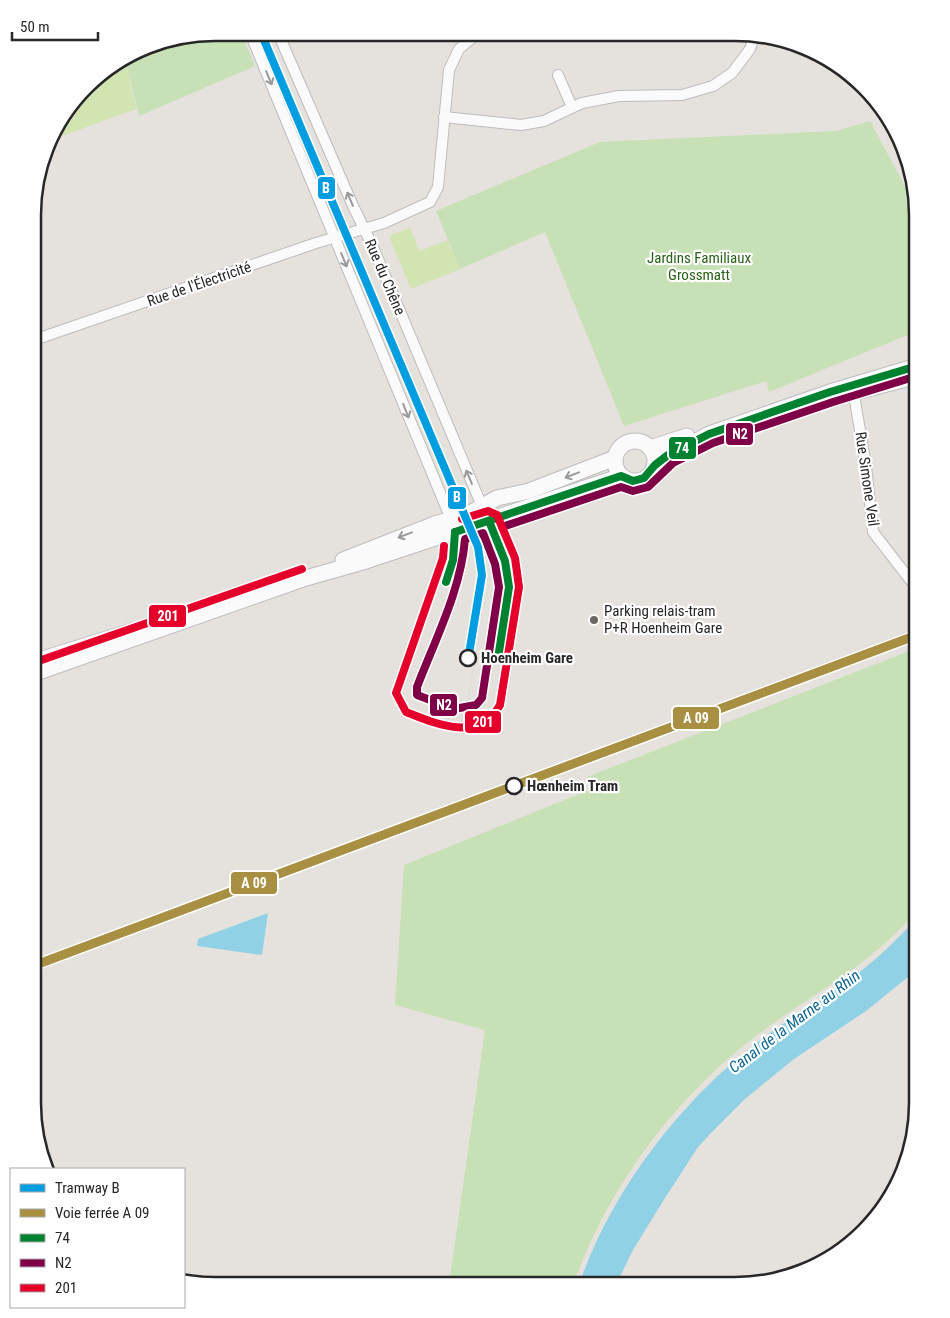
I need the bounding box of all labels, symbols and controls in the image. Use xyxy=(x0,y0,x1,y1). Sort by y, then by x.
scale bar xyxy=(12,10,99,42)
text: 50 m xyxy=(20,18,50,36)
one-way arrow xyxy=(266,70,275,85)
line badge: B xyxy=(317,176,336,200)
text: B xyxy=(322,180,330,196)
one-way arrow xyxy=(344,192,354,207)
street label: Rue du Chêne xyxy=(361,236,409,318)
park label: Jardins Familiaux Grossmatt xyxy=(647,249,751,284)
one-way arrow xyxy=(340,252,350,267)
street label: Rue de l'Électricité xyxy=(145,258,253,310)
one-way arrow xyxy=(402,402,411,418)
line badge: N2 xyxy=(725,422,754,446)
text: N2 xyxy=(732,426,748,442)
street label: Rue Simone Veil xyxy=(851,430,883,528)
line badge: 74 xyxy=(668,436,697,460)
text: 74 xyxy=(675,440,689,456)
one-way arrow xyxy=(464,470,473,485)
one-way arrow xyxy=(564,471,580,480)
line badge: B xyxy=(447,486,467,510)
text: B xyxy=(453,489,461,505)
one-way arrow xyxy=(398,531,413,540)
place label: Parking relais-tram P+R Hoenheim Gare xyxy=(604,602,722,637)
line badge: 201 xyxy=(148,604,187,628)
text: 201 xyxy=(157,608,179,624)
marker: Parking relais-tram P+R Hoenheim Gare xyxy=(588,614,600,626)
marker: Hoenheim Gare xyxy=(459,649,477,667)
place label: Hoenheim Gare xyxy=(481,649,573,667)
line badge: N2 xyxy=(429,693,458,717)
text: N2 xyxy=(436,697,452,713)
line badge: A 09 xyxy=(672,706,720,730)
line badge: 201 xyxy=(464,710,502,734)
text: A 09 xyxy=(683,710,709,726)
text: 201 xyxy=(472,714,494,730)
marker: Hœnheim Tram xyxy=(505,777,523,795)
place label: Hœnheim Tram xyxy=(527,777,618,795)
line badge: A 09 xyxy=(230,871,278,895)
text: A 09 xyxy=(241,875,267,891)
water label: Canal de la Marne au Rhin xyxy=(725,966,864,1077)
legend xyxy=(10,1168,185,1308)
text: Tramway B xyxy=(55,1179,120,1197)
text: Voie ferrée A 09 xyxy=(55,1204,150,1222)
text: 74 xyxy=(55,1229,70,1247)
text: N2 xyxy=(55,1254,72,1272)
text: 201 xyxy=(55,1279,77,1297)

